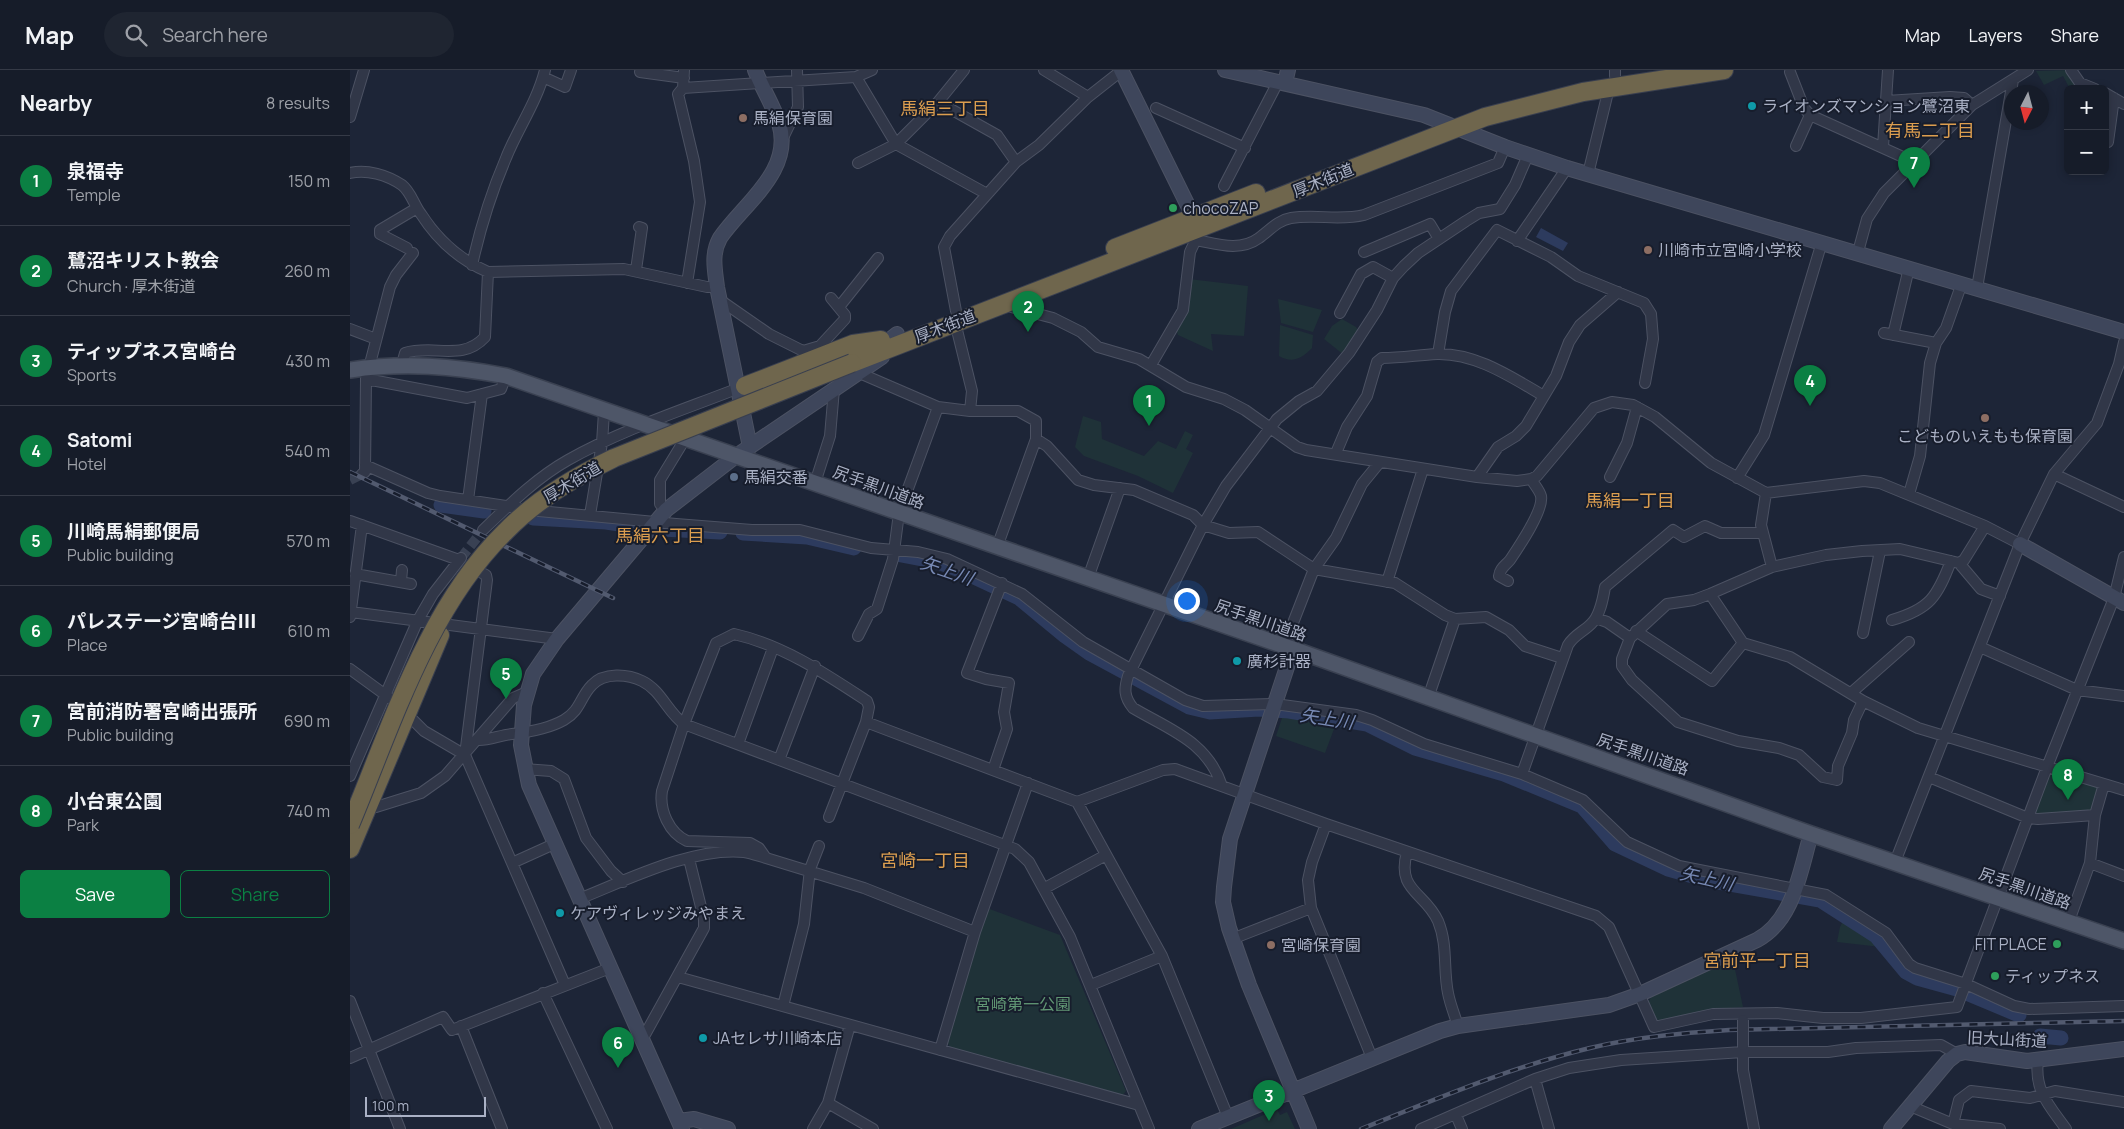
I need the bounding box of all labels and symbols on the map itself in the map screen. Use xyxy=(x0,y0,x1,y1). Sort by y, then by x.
north arrow xyxy=(2004,85,2049,130)
place label: ライオンズマンション鷺沼東 xyxy=(1762,95,1970,117)
district label: 馬絹三丁目 xyxy=(900,96,990,120)
marker: ライオンズマンション鷺沼東 xyxy=(1746,100,1758,112)
place label: 馬絹保育園 xyxy=(753,107,833,129)
marker: 馬絹保育園 xyxy=(737,112,749,124)
district label: 有馬二丁目 xyxy=(1885,118,1975,142)
pin: 7 xyxy=(1898,147,1930,188)
street label: 厚木街道 xyxy=(1289,158,1357,202)
place label: chocoZAP xyxy=(1183,197,1259,219)
marker: chocoZAP xyxy=(1167,202,1179,214)
place label: 川崎市立宮崎小学校 xyxy=(1658,239,1802,261)
marker: 川崎市立宮崎小学校 xyxy=(1642,244,1654,256)
pin: 2 xyxy=(1012,291,1044,332)
street label: 厚木街道 xyxy=(911,304,979,348)
pin: 4 xyxy=(1794,365,1826,406)
pin: 1 xyxy=(1133,385,1165,426)
marker: こどものいえもも保育園 xyxy=(1979,412,1991,424)
place label: こどものいえもも保育園 xyxy=(1897,425,2073,447)
street label: 厚木街道 xyxy=(539,456,605,508)
street label: 尻手黒川道路 xyxy=(830,460,928,514)
place label: 馬絹交番 xyxy=(744,466,808,488)
marker: 馬絹交番 xyxy=(728,471,740,483)
district label: 馬絹一丁目 xyxy=(1585,488,1675,512)
district label: 馬絹六丁目 xyxy=(615,523,705,547)
water label: 矢上川 xyxy=(918,550,978,591)
your location xyxy=(1174,588,1200,614)
street label: 尻手黒川道路 xyxy=(1212,594,1310,646)
place label: 廣杉計器 xyxy=(1247,650,1311,672)
marker: 廣杉計器 xyxy=(1231,655,1243,667)
pin: 5 xyxy=(490,658,522,699)
water label: 矢上川 xyxy=(1298,702,1358,734)
street label: 尻手黒川道路 xyxy=(1594,728,1692,780)
pin: 8 xyxy=(2052,759,2084,800)
district label: 宮崎一丁目 xyxy=(880,848,970,872)
water label: 矢上川 xyxy=(1678,860,1738,896)
street label: 尻手黒川道路 xyxy=(1976,862,2074,914)
place label: ケアヴィレッジみやまえ xyxy=(570,902,746,924)
marker: ケアヴィレッジみやまえ xyxy=(554,907,566,919)
place label: FIT PLACE xyxy=(1975,933,2047,955)
place label: 宮崎保育園 xyxy=(1281,934,1361,956)
marker: FIT PLACE xyxy=(2051,938,2063,950)
marker: 宮崎保育園 xyxy=(1265,939,1277,951)
district label: 宮前平一丁目 xyxy=(1703,948,1811,972)
place label: ティップネス xyxy=(2005,965,2100,987)
marker: ティップネス xyxy=(1989,970,2001,982)
park label: 宮崎第一公園 xyxy=(975,993,1071,1015)
street label: 旧大山街道 xyxy=(1966,1026,2048,1052)
pin: 6 xyxy=(602,1027,634,1068)
place label: JAセレサ川崎本店 xyxy=(713,1027,842,1049)
marker: JAセレサ川崎本店 xyxy=(697,1032,709,1044)
pin: 3 xyxy=(1253,1080,1285,1121)
scale bar xyxy=(365,1094,486,1117)

